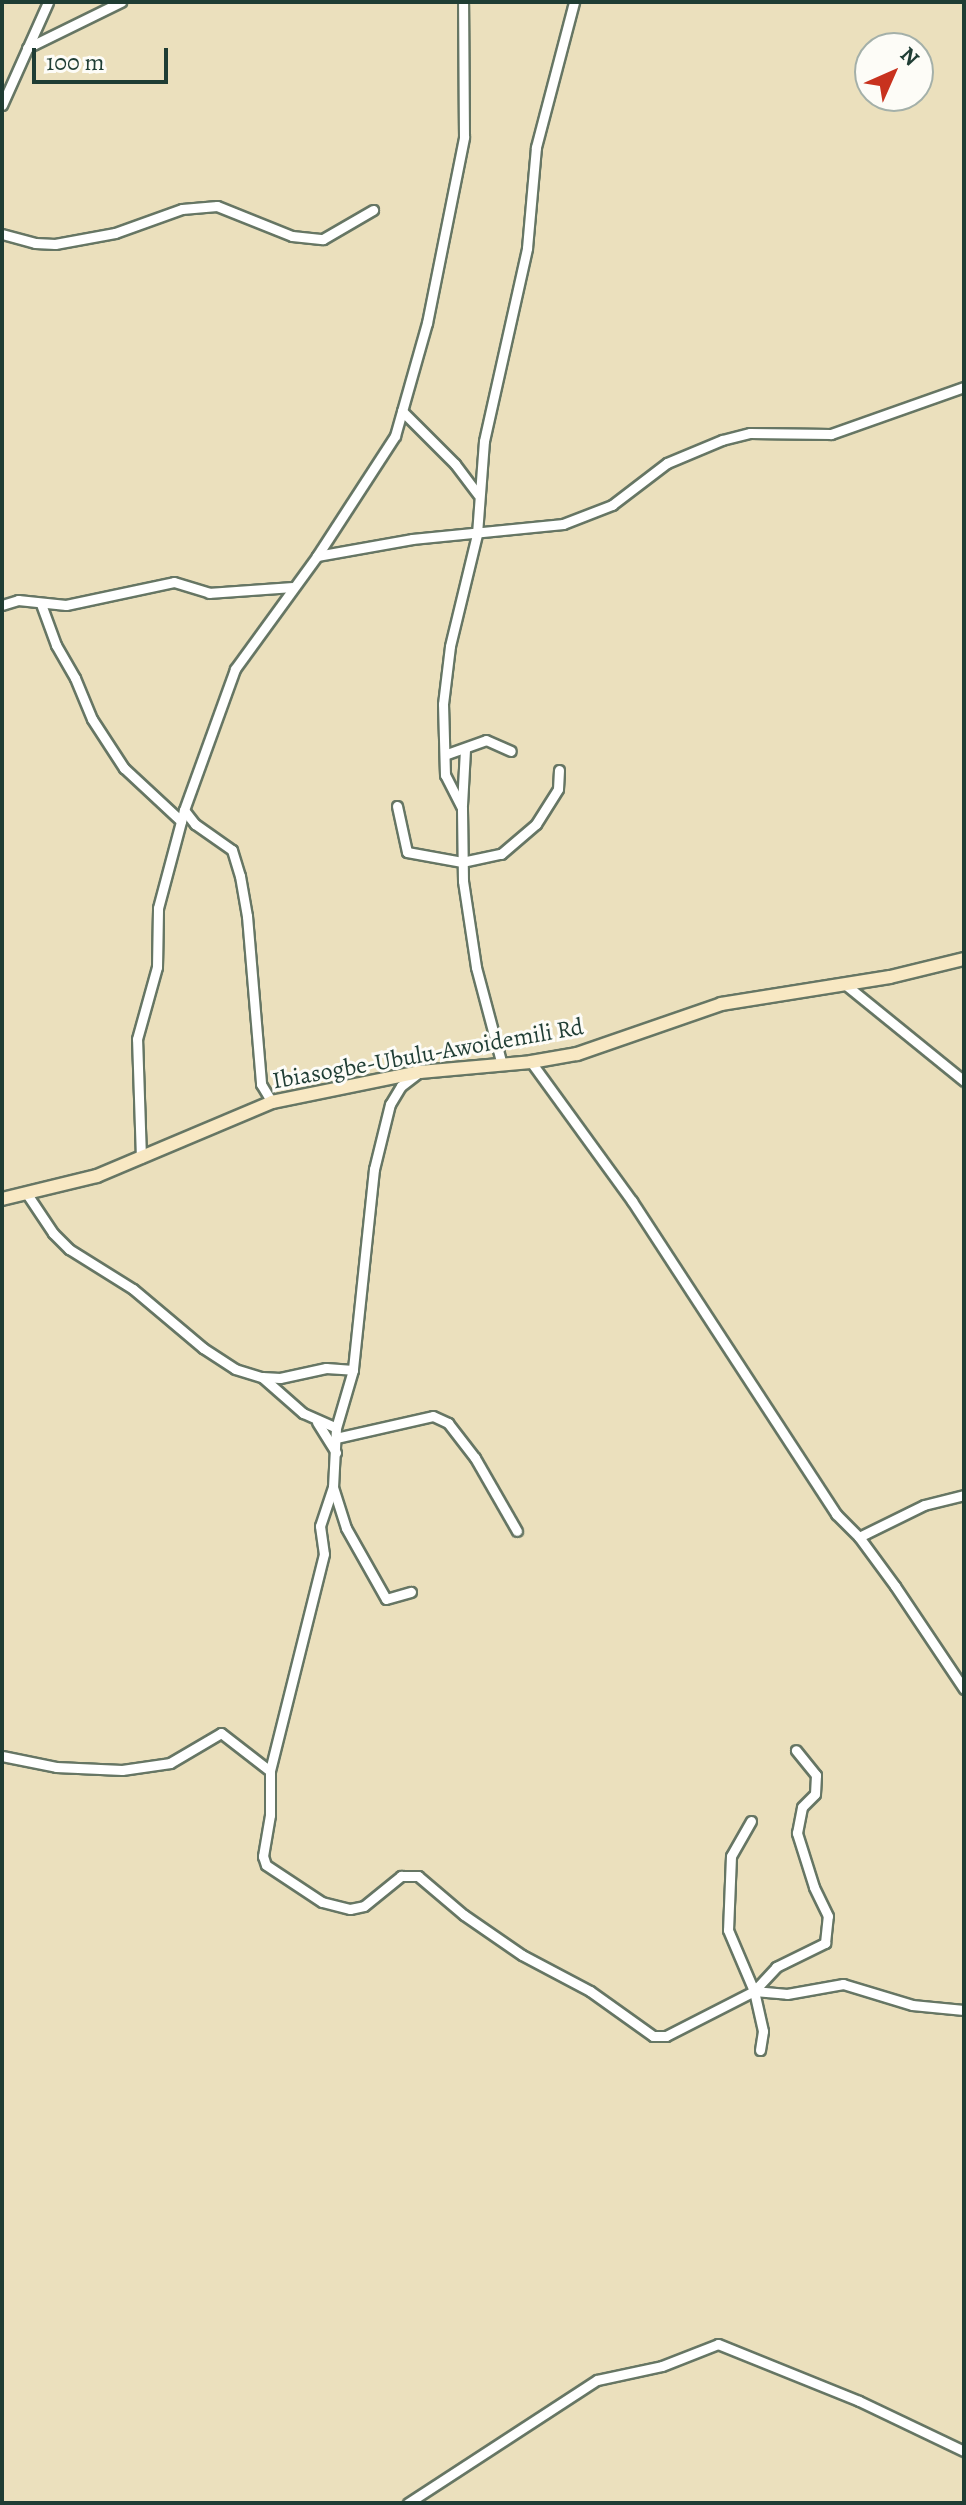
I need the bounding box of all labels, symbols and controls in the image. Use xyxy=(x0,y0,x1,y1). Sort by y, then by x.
scale bar xyxy=(36,32,172,82)
north arrow xyxy=(854,32,934,112)
text: N xyxy=(893,40,926,73)
text: 100 m xyxy=(46,46,105,78)
street label: Ibiasogbe-Ubulu-Awoidemili Rd xyxy=(270,1012,586,1096)

